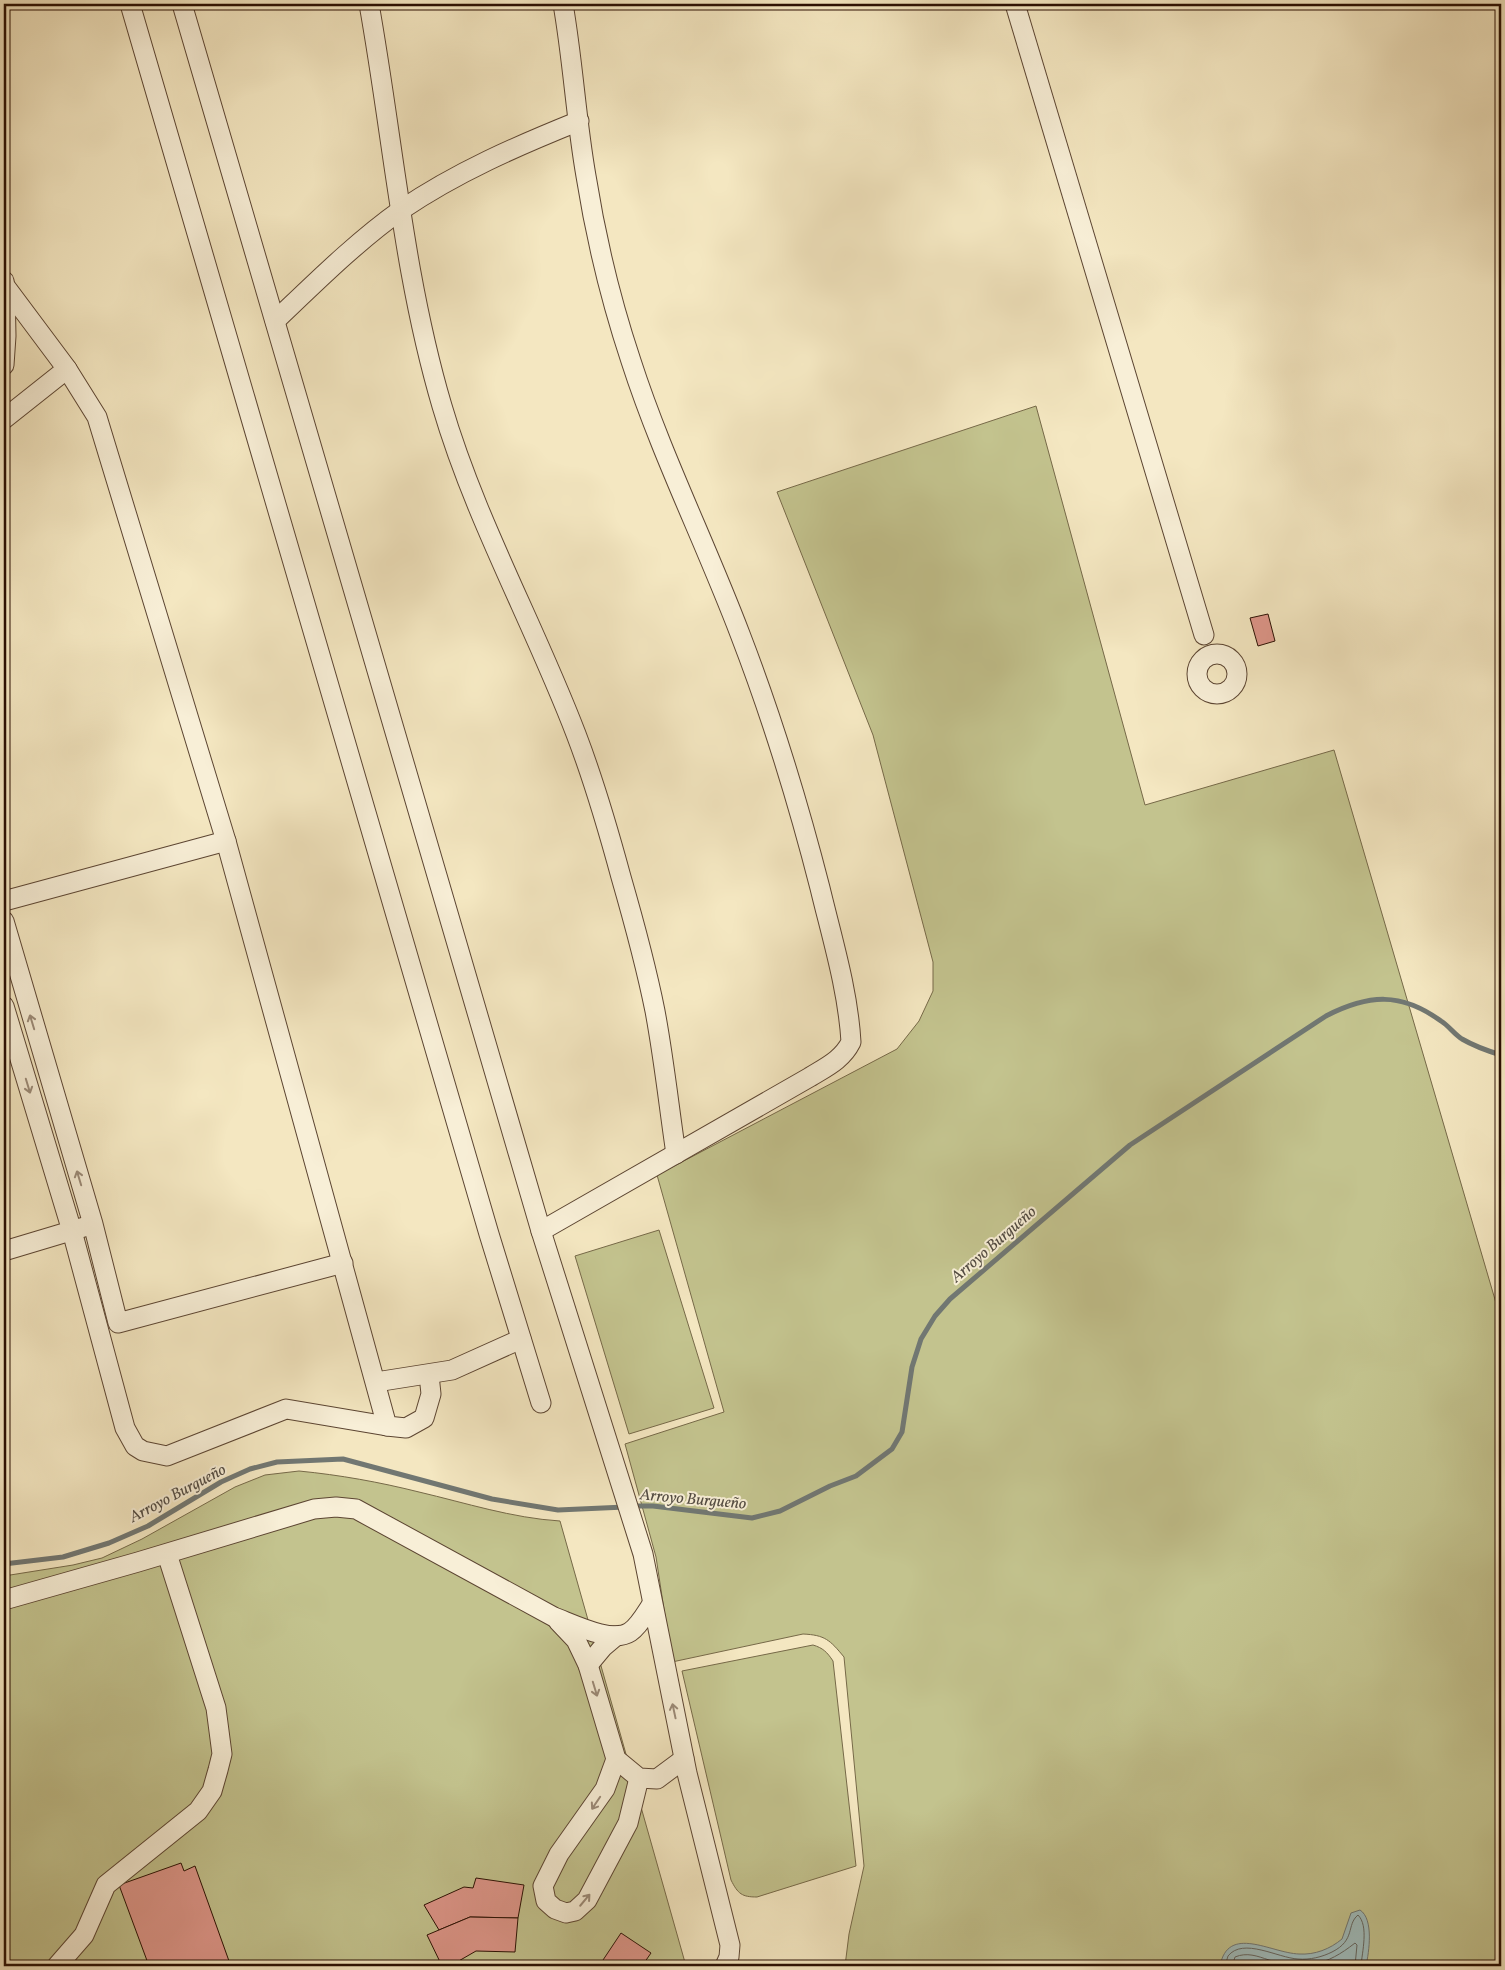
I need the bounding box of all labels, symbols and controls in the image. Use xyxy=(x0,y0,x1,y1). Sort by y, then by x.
one-way arrow xyxy=(27,1014,37,1030)
one-way arrow xyxy=(23,1078,33,1094)
one-way arrow xyxy=(73,1170,83,1186)
water label: Arroyo Burgueño xyxy=(946,1201,1042,1289)
water label: Arroyo Burgueño xyxy=(125,1459,231,1529)
water label: Arroyo Burgueño xyxy=(638,1484,748,1516)
one-way arrow xyxy=(591,1680,601,1696)
one-way arrow xyxy=(668,1704,678,1720)
one-way arrow xyxy=(591,1795,601,1809)
one-way arrow xyxy=(579,1894,590,1907)

